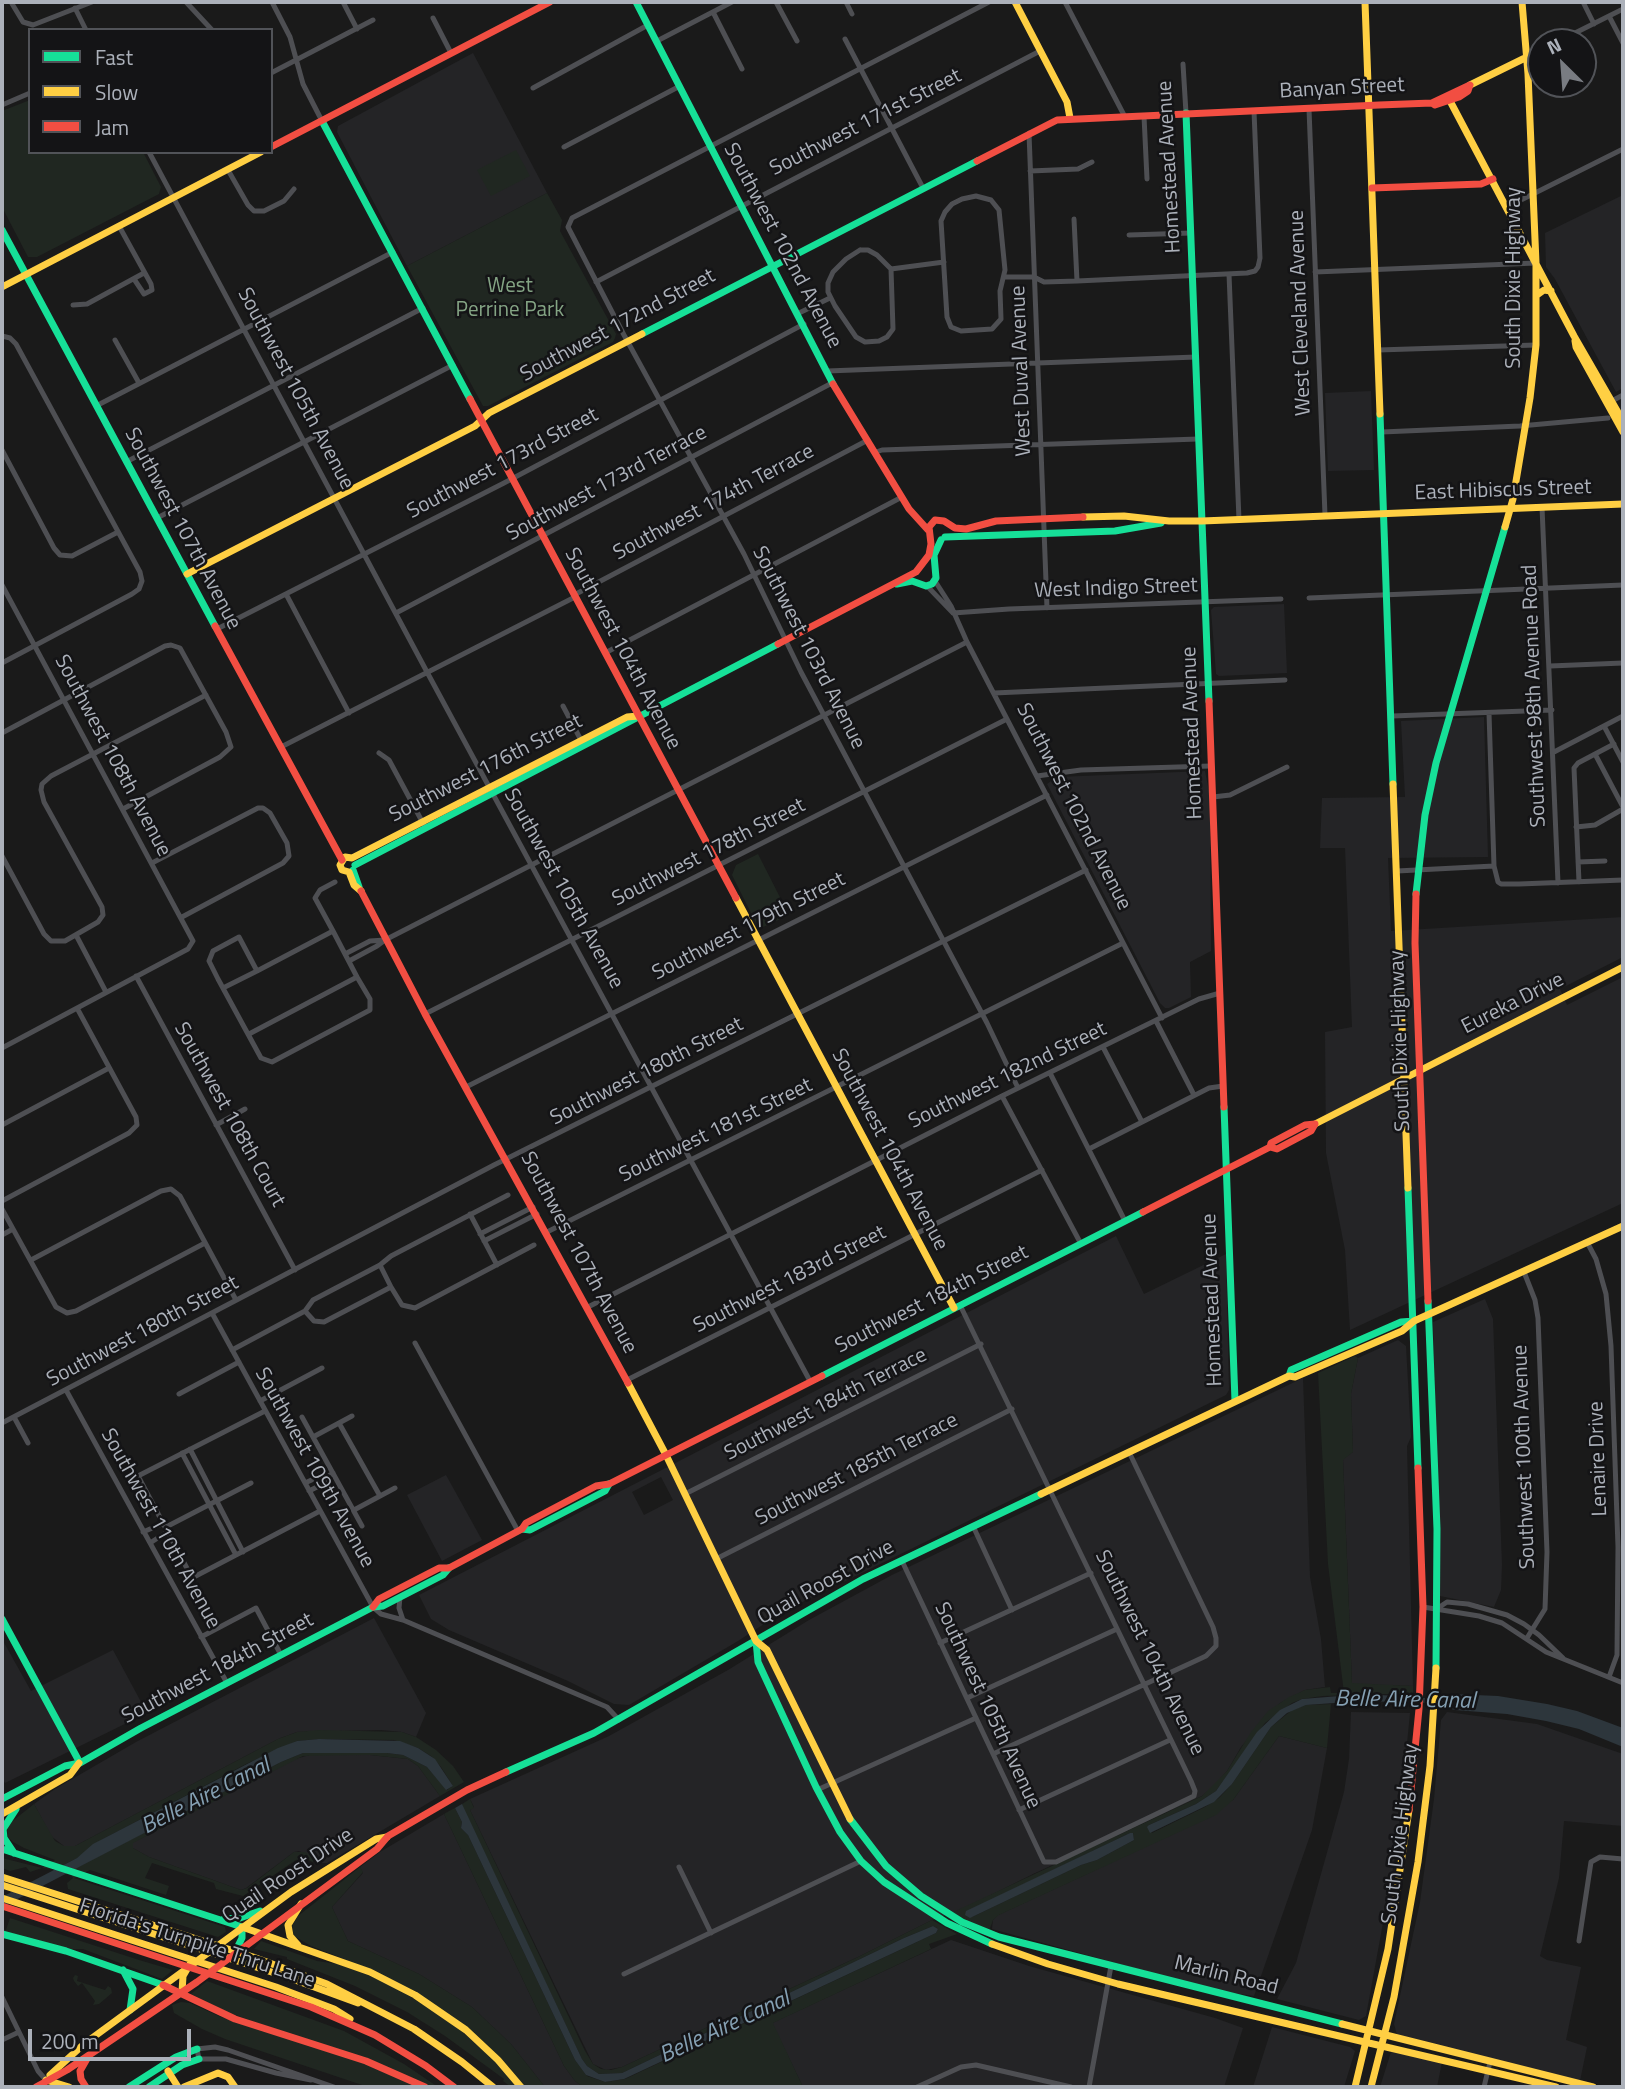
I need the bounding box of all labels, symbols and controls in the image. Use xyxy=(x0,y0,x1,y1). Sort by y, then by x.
legend xyxy=(28,28,273,154)
north arrow xyxy=(1527,28,1597,98)
text: N xyxy=(1542,29,1566,61)
text: Fast xyxy=(95,41,133,73)
street label: Southwest 171st Street xyxy=(766,64,966,182)
street label: Banyan Street xyxy=(1279,73,1405,105)
text: Slow xyxy=(95,76,138,108)
street label: Homestead Avenue xyxy=(1153,80,1187,254)
text: Jam xyxy=(95,111,129,143)
street label: Southwest 102nd Avenue xyxy=(717,139,847,353)
street label: South Dixie Highway xyxy=(1502,187,1528,369)
street label: West Cleveland Avenue xyxy=(1285,210,1317,416)
street label: Southwest 172nd Street xyxy=(516,264,720,388)
park label: West Perrine Park xyxy=(456,274,564,324)
street label: Southwest 105th Avenue xyxy=(231,284,359,494)
street label: West Duval Avenue xyxy=(1006,285,1038,457)
street label: Southwest 173rd Street xyxy=(403,403,603,525)
street label: Southwest 173rd Terrace xyxy=(503,421,711,547)
street label: Southwest 107th Avenue xyxy=(118,424,246,634)
street label: Southwest 174th Terrace xyxy=(609,439,819,567)
street label: East Hibiscus Street xyxy=(1414,475,1592,507)
street label: Southwest 103rd Avenue xyxy=(746,542,870,754)
street label: Southwest 104th Avenue xyxy=(558,544,686,754)
street label: Southwest 98th Avenue Road xyxy=(1518,564,1552,828)
street label: West Indigo Street xyxy=(1034,574,1198,604)
street label: Homestead Avenue xyxy=(1177,646,1209,820)
street label: Southwest 108th Avenue xyxy=(48,651,176,861)
street label: Southwest 102nd Avenue xyxy=(1010,700,1136,914)
street label: Southwest 176th Street xyxy=(385,709,587,829)
street label: Southwest 105th Avenue xyxy=(498,785,628,993)
street label: Southwest 178th Street xyxy=(608,793,810,913)
street label: Southwest 179th Street xyxy=(648,867,850,987)
street label: South Dixie Highway xyxy=(1385,950,1417,1132)
street label: Eureka Drive xyxy=(1458,968,1568,1040)
street label: Southwest 180th Street xyxy=(546,1012,748,1132)
street label: Southwest 182nd Street xyxy=(905,1017,1111,1135)
street label: Southwest 108th Court xyxy=(168,1018,290,1212)
street label: Southwest 104th Avenue xyxy=(825,1045,953,1255)
street label: Southwest 181st Street xyxy=(615,1073,817,1189)
street label: Southwest 107th Avenue xyxy=(514,1148,642,1358)
street label: Homestead Avenue xyxy=(1197,1213,1229,1387)
street label: Southwest 183rd Street xyxy=(690,1221,890,1339)
street label: Southwest 184th Street xyxy=(831,1240,1033,1360)
street label: Southwest 180th Street xyxy=(43,1271,243,1393)
street label: Southwest 184th Terrace xyxy=(721,1343,931,1467)
street label: Southwest 100th Avenue xyxy=(1508,1344,1542,1570)
street label: Southwest 109th Avenue xyxy=(249,1364,379,1572)
street label: Lenaire Drive xyxy=(1584,1401,1614,1517)
street label: Southwest 185th Terrace xyxy=(752,1408,962,1532)
street label: Southwest 110th Avenue xyxy=(95,1425,225,1633)
street label: Quail Roost Drive xyxy=(753,1535,899,1631)
street label: Southwest 104th Avenue xyxy=(1088,1547,1210,1759)
street label: Southwest 105th Avenue xyxy=(928,1599,1046,1813)
street label: Southwest 184th Street xyxy=(118,1608,318,1730)
water label: Belle Aire Canal xyxy=(1335,1686,1475,1716)
street label: South Dixie Highway xyxy=(1377,1742,1425,1926)
water label: Belle Aire Canal xyxy=(137,1753,275,1841)
street label: Quail Roost Drive xyxy=(218,1823,358,1929)
street label: Florida's Turnpike Thru Lane xyxy=(76,1894,318,1994)
street label: Marlin Road xyxy=(1171,1951,1281,2001)
water label: Belle Aire Canal xyxy=(656,1986,794,2070)
scale bar xyxy=(32,2016,194,2060)
text: 200 m xyxy=(41,2025,98,2057)

